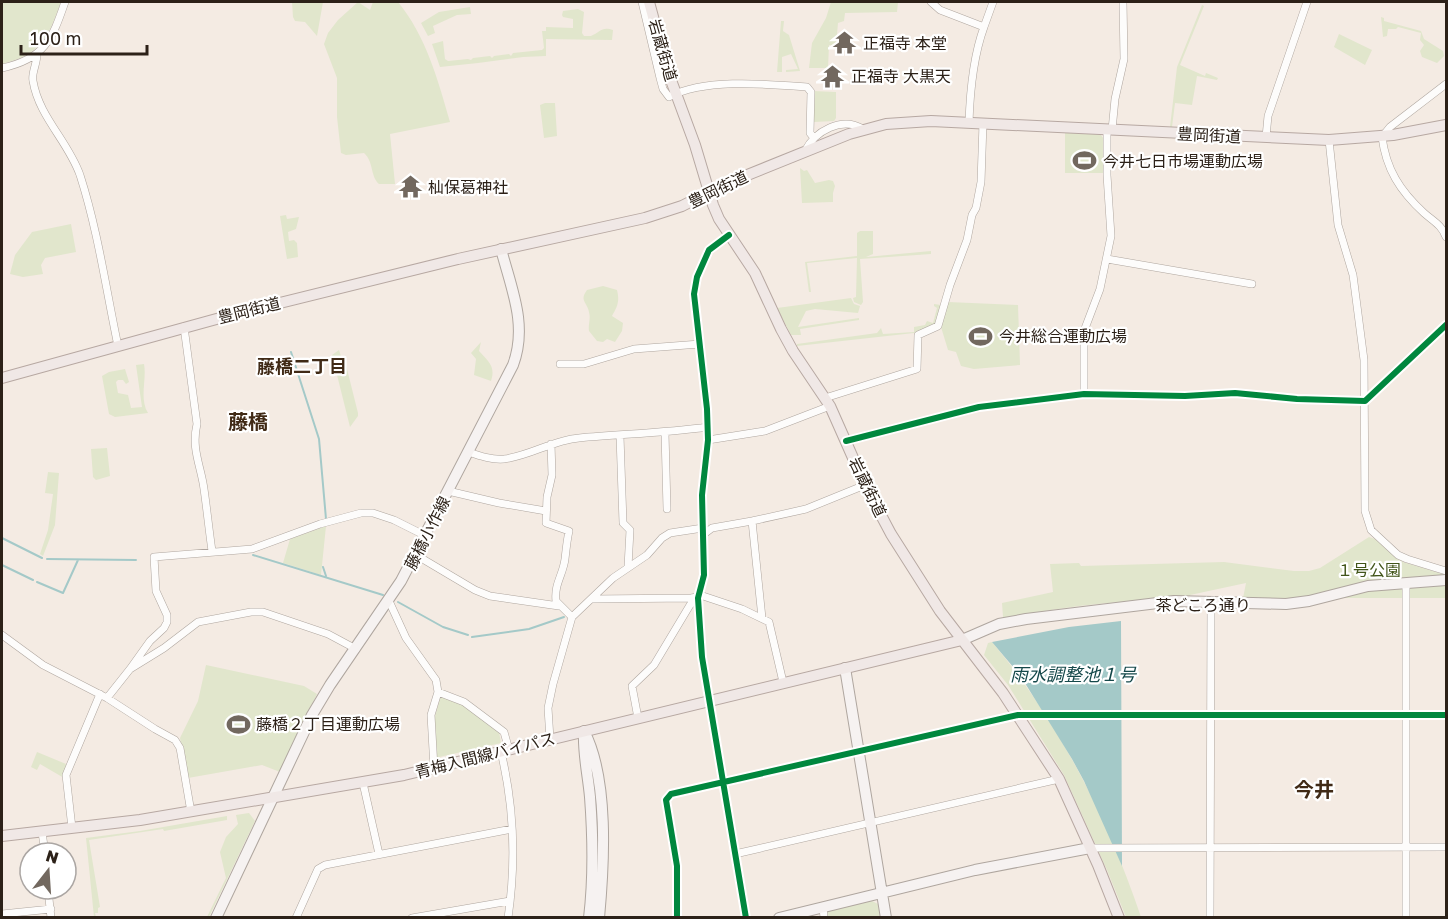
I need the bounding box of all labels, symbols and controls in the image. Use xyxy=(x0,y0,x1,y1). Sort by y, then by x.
street label: 岩蔵街道 xyxy=(645,16,681,84)
scale bar xyxy=(21,18,147,56)
text: 100 m xyxy=(30,27,81,49)
temple icon: 正福寺 本堂 xyxy=(832,30,858,56)
place label: 正福寺 本堂 xyxy=(863,33,947,53)
temple icon: 正福寺 大黒天 xyxy=(820,63,846,89)
place label: 正福寺 大黒天 xyxy=(851,66,951,86)
street label: 豊岡街道 xyxy=(1177,123,1241,147)
sports icon: 今井七日市場運動広場 xyxy=(1072,148,1098,174)
place label: 今井七日市場運動広場 xyxy=(1103,151,1263,171)
street label: 豊岡街道 xyxy=(685,166,751,212)
temple icon: 杣保葛神社 xyxy=(397,174,423,200)
place label: 杣保葛神社 xyxy=(428,177,508,197)
street label: 豊岡街道 xyxy=(216,293,282,327)
sports icon: 今井総合運動広場 xyxy=(968,323,994,349)
place label: 今井総合運動広場 xyxy=(999,326,1127,346)
district label: 藤橋二丁目 xyxy=(257,355,347,377)
district label: 藤橋 xyxy=(228,409,268,433)
street label: 岩蔵街道 xyxy=(845,454,891,520)
street label: 藤橋小作線 xyxy=(400,493,454,573)
park label: １号公園 xyxy=(1337,560,1401,580)
street label: 茶どころ通り xyxy=(1155,595,1251,615)
water label: 雨水調整池１号 xyxy=(1010,663,1138,685)
sports icon: 藤橋２丁目運動広場 xyxy=(225,711,251,737)
place label: 藤橋２丁目運動広場 xyxy=(256,714,400,734)
street label: 青梅入間線バイパス xyxy=(413,728,557,782)
district label: 今井 xyxy=(1294,777,1334,801)
north arrow xyxy=(18,841,78,901)
text: N xyxy=(44,845,61,868)

